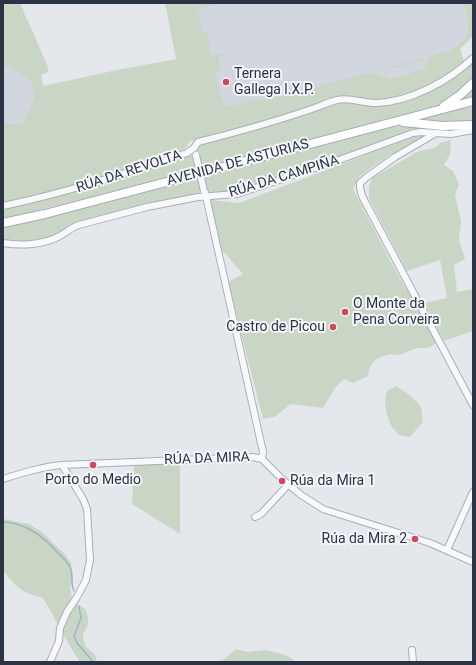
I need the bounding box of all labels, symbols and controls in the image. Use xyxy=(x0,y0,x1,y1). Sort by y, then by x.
place label: Ternera Gallega l.X.P. xyxy=(234,66,314,98)
marker: Ternera Gallega l.X.P. xyxy=(221,77,231,87)
street label: AVENIDA DE ASTURIAS xyxy=(165,136,311,190)
street label: RÚA DA REVOLTA xyxy=(74,147,184,197)
street label: RÚA DA CAMPIÑA xyxy=(227,152,341,202)
place label: O Monte da Pena Corveira xyxy=(353,296,440,328)
marker: O Monte da Pena Corveira xyxy=(340,307,350,317)
place label: Castro de Picou xyxy=(226,319,325,335)
marker: Castro de Picou xyxy=(328,322,338,332)
street label: RÚA DA MIRA xyxy=(164,449,250,469)
marker: Porto do Medio xyxy=(88,460,98,470)
place label: Porto do Medio xyxy=(45,472,141,488)
place label: Rúa da Mira 1 xyxy=(290,473,375,489)
marker: Rúa da Mira 1 xyxy=(277,476,287,486)
place label: Rúa da Mira 2 xyxy=(322,531,407,547)
marker: Rúa da Mira 2 xyxy=(410,534,420,544)

